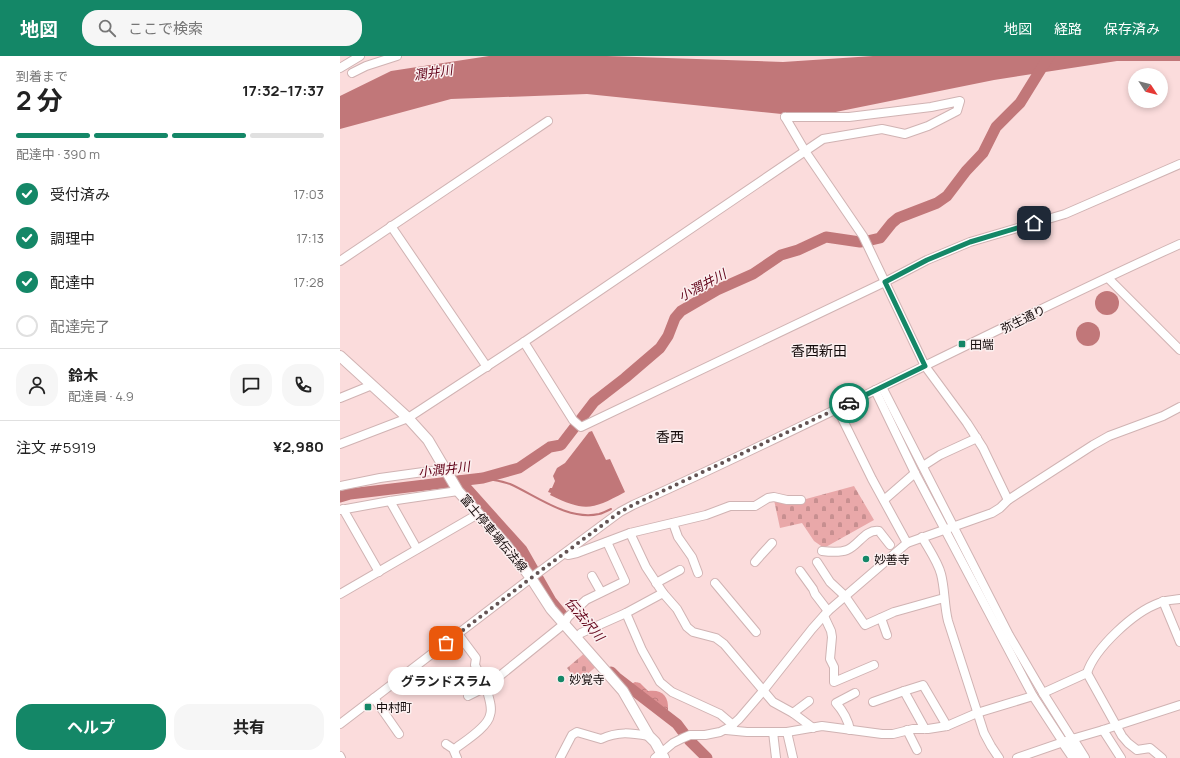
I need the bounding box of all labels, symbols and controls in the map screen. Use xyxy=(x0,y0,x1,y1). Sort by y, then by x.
search box xyxy=(82,10,362,46)
text: 地図 xyxy=(20,16,58,42)
icon: search xyxy=(96,17,118,39)
text: ここで検索 xyxy=(128,18,203,39)
text: 地図 xyxy=(1004,19,1032,38)
text: 経路 xyxy=(1054,19,1082,38)
text: 保存済み xyxy=(1104,19,1160,38)
water label: 潤井川 xyxy=(412,60,456,84)
text: 到着まで xyxy=(16,67,68,85)
north arrow xyxy=(1128,68,1168,108)
map controls xyxy=(1128,68,1168,108)
text: 17:32–17:37 xyxy=(242,80,324,101)
text: 2 分 xyxy=(16,82,63,118)
text: 配達中 · 390 m xyxy=(16,145,100,163)
icon: check xyxy=(16,183,38,205)
text: 受付済み xyxy=(50,184,110,205)
text: 17:03 xyxy=(293,185,324,203)
pin xyxy=(1017,206,1051,240)
icon: home xyxy=(1023,212,1045,234)
icon: check xyxy=(16,227,38,249)
text: 調理中 xyxy=(50,228,95,249)
text: 17:13 xyxy=(296,229,324,247)
water label: 小潤井川 xyxy=(675,264,731,305)
icon: check xyxy=(16,271,38,293)
text: 配達中 xyxy=(50,272,95,293)
text: 17:28 xyxy=(294,273,324,291)
street label: 弥生通り xyxy=(998,301,1048,337)
text: 配達完了 xyxy=(50,316,110,337)
place label: 田端 xyxy=(970,336,994,353)
marker: 田端 xyxy=(957,339,967,349)
district label: 香西新田 xyxy=(791,341,847,360)
button: person xyxy=(16,364,58,406)
button: chat xyxy=(230,364,272,406)
button: phone xyxy=(282,364,324,406)
text: 鈴木 xyxy=(68,365,98,386)
courier xyxy=(829,383,869,423)
text: 配達員 · 4.9 xyxy=(68,387,134,405)
icon: car xyxy=(838,392,860,414)
district label: 香西 xyxy=(656,427,684,446)
text: ¥2,980 xyxy=(273,436,324,457)
text: 注文 #5919 xyxy=(16,437,96,458)
water label: 小潤井川 xyxy=(417,457,473,481)
street label: 富士停車場伝法線 xyxy=(457,491,531,575)
place label: 妙善寺 xyxy=(874,551,910,568)
marker: 妙善寺 xyxy=(861,554,871,564)
water label: 伝法沢川 xyxy=(561,593,610,646)
pin xyxy=(429,626,463,660)
icon: bag xyxy=(435,632,457,654)
callout: グランドスラム xyxy=(388,667,504,695)
place label: 妙覚寺 xyxy=(569,671,605,688)
text: グランドスラム xyxy=(401,672,491,690)
marker: 妙覚寺 xyxy=(556,674,566,684)
place label: 中村町 xyxy=(376,699,412,716)
marker: 中村町 xyxy=(363,702,373,712)
button: ヘルプ xyxy=(16,704,166,750)
button: 共有 xyxy=(174,704,324,750)

